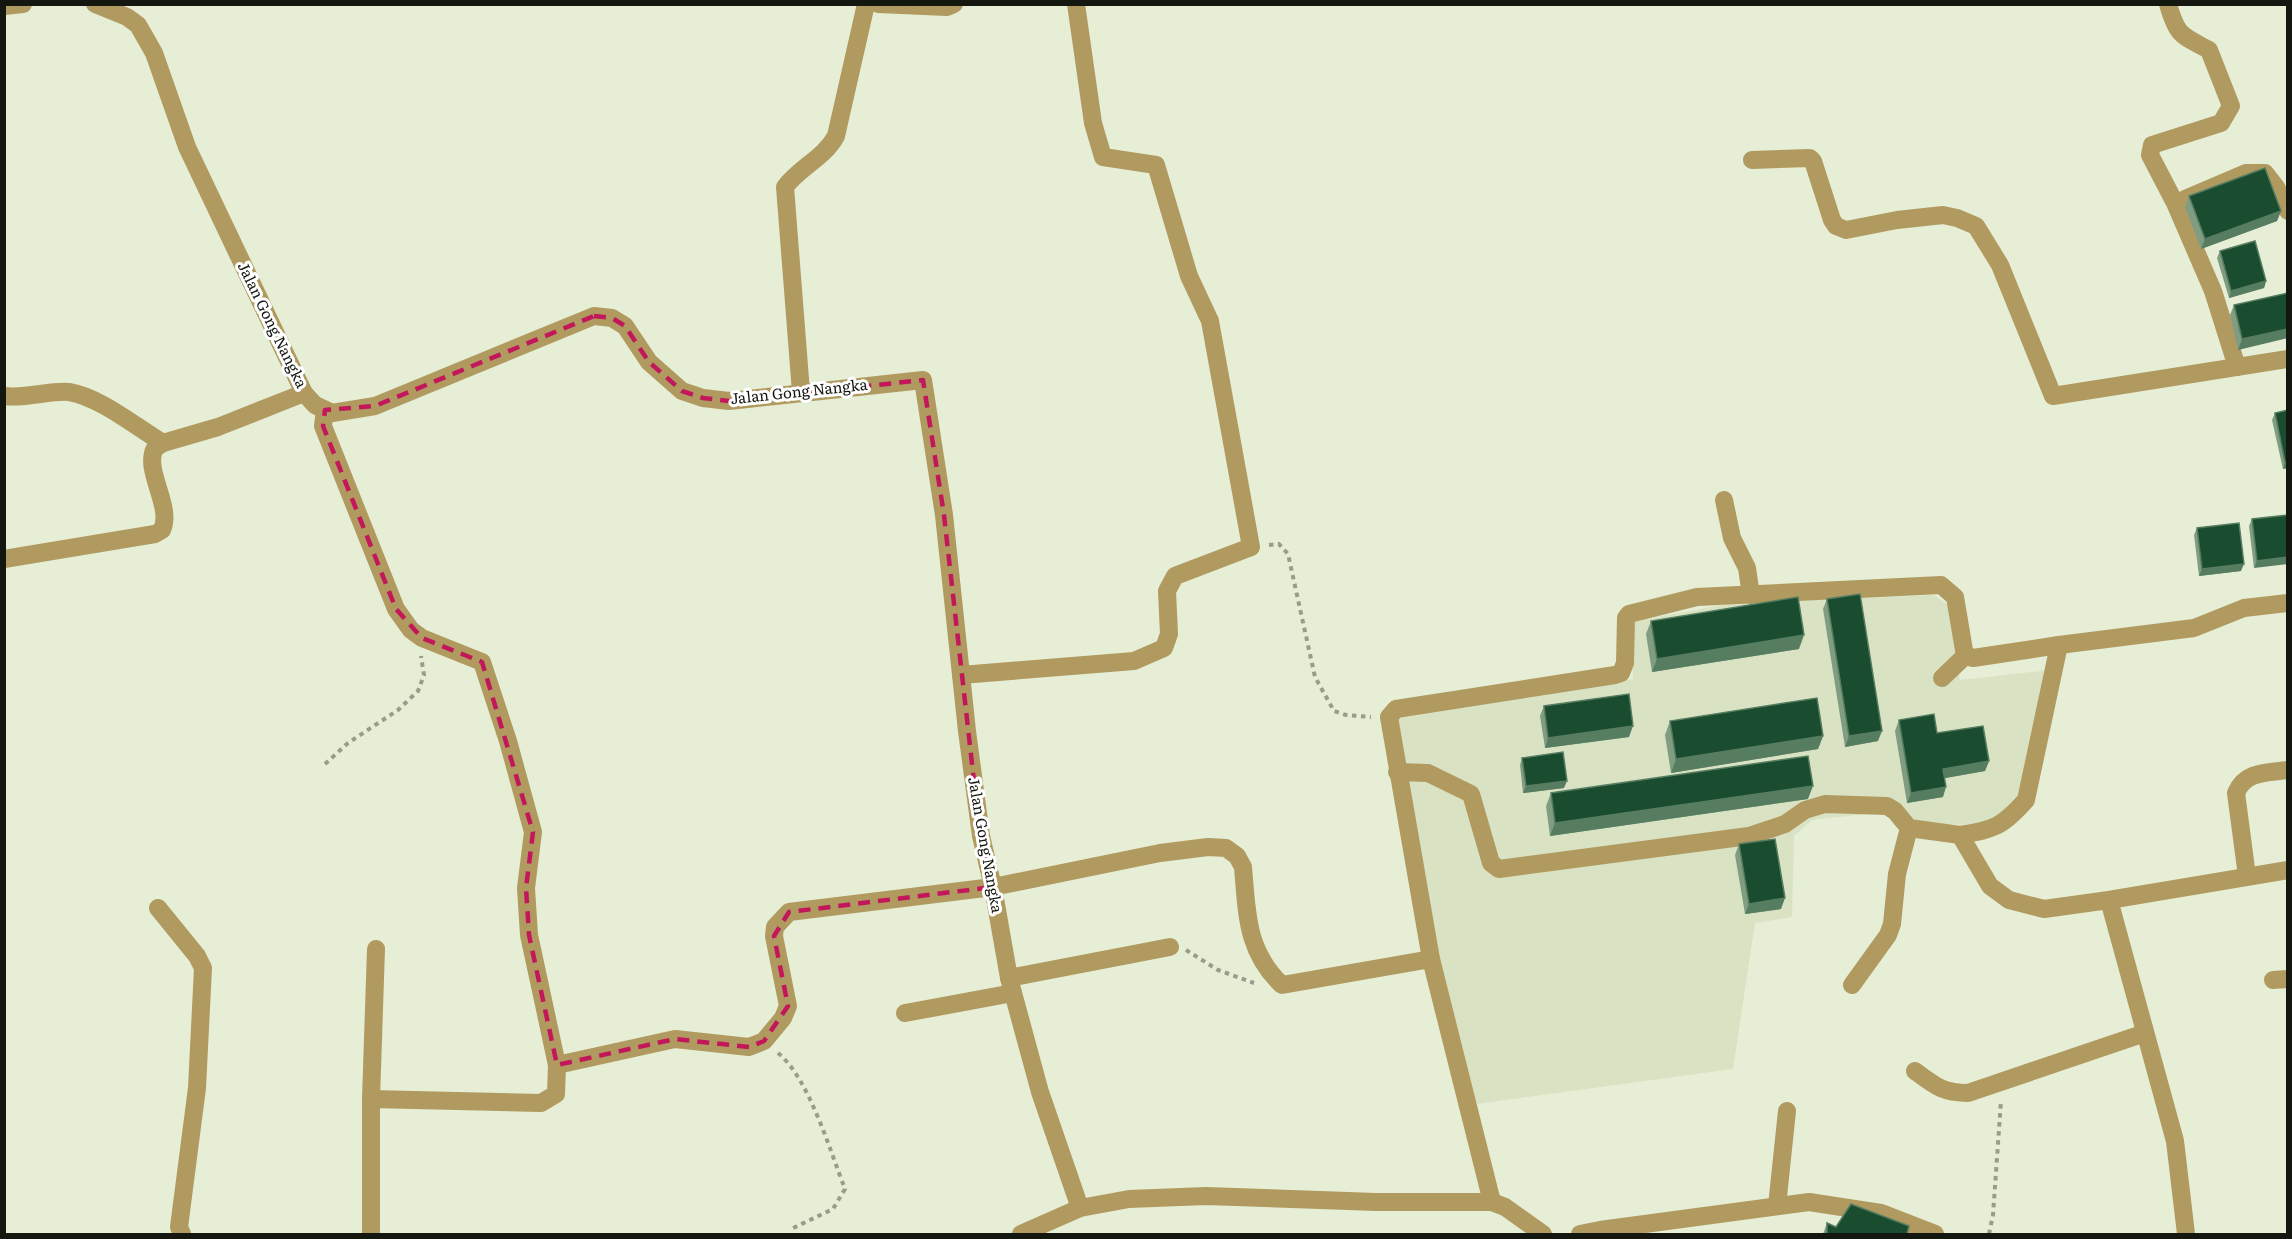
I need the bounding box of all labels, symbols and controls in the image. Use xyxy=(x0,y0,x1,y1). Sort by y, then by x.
street label: Jalan Gong Nangka xyxy=(233,257,314,392)
street label: Jalan Gong Nangka xyxy=(729,372,870,409)
street label: Jalan Gong Nangka xyxy=(963,775,1010,916)

